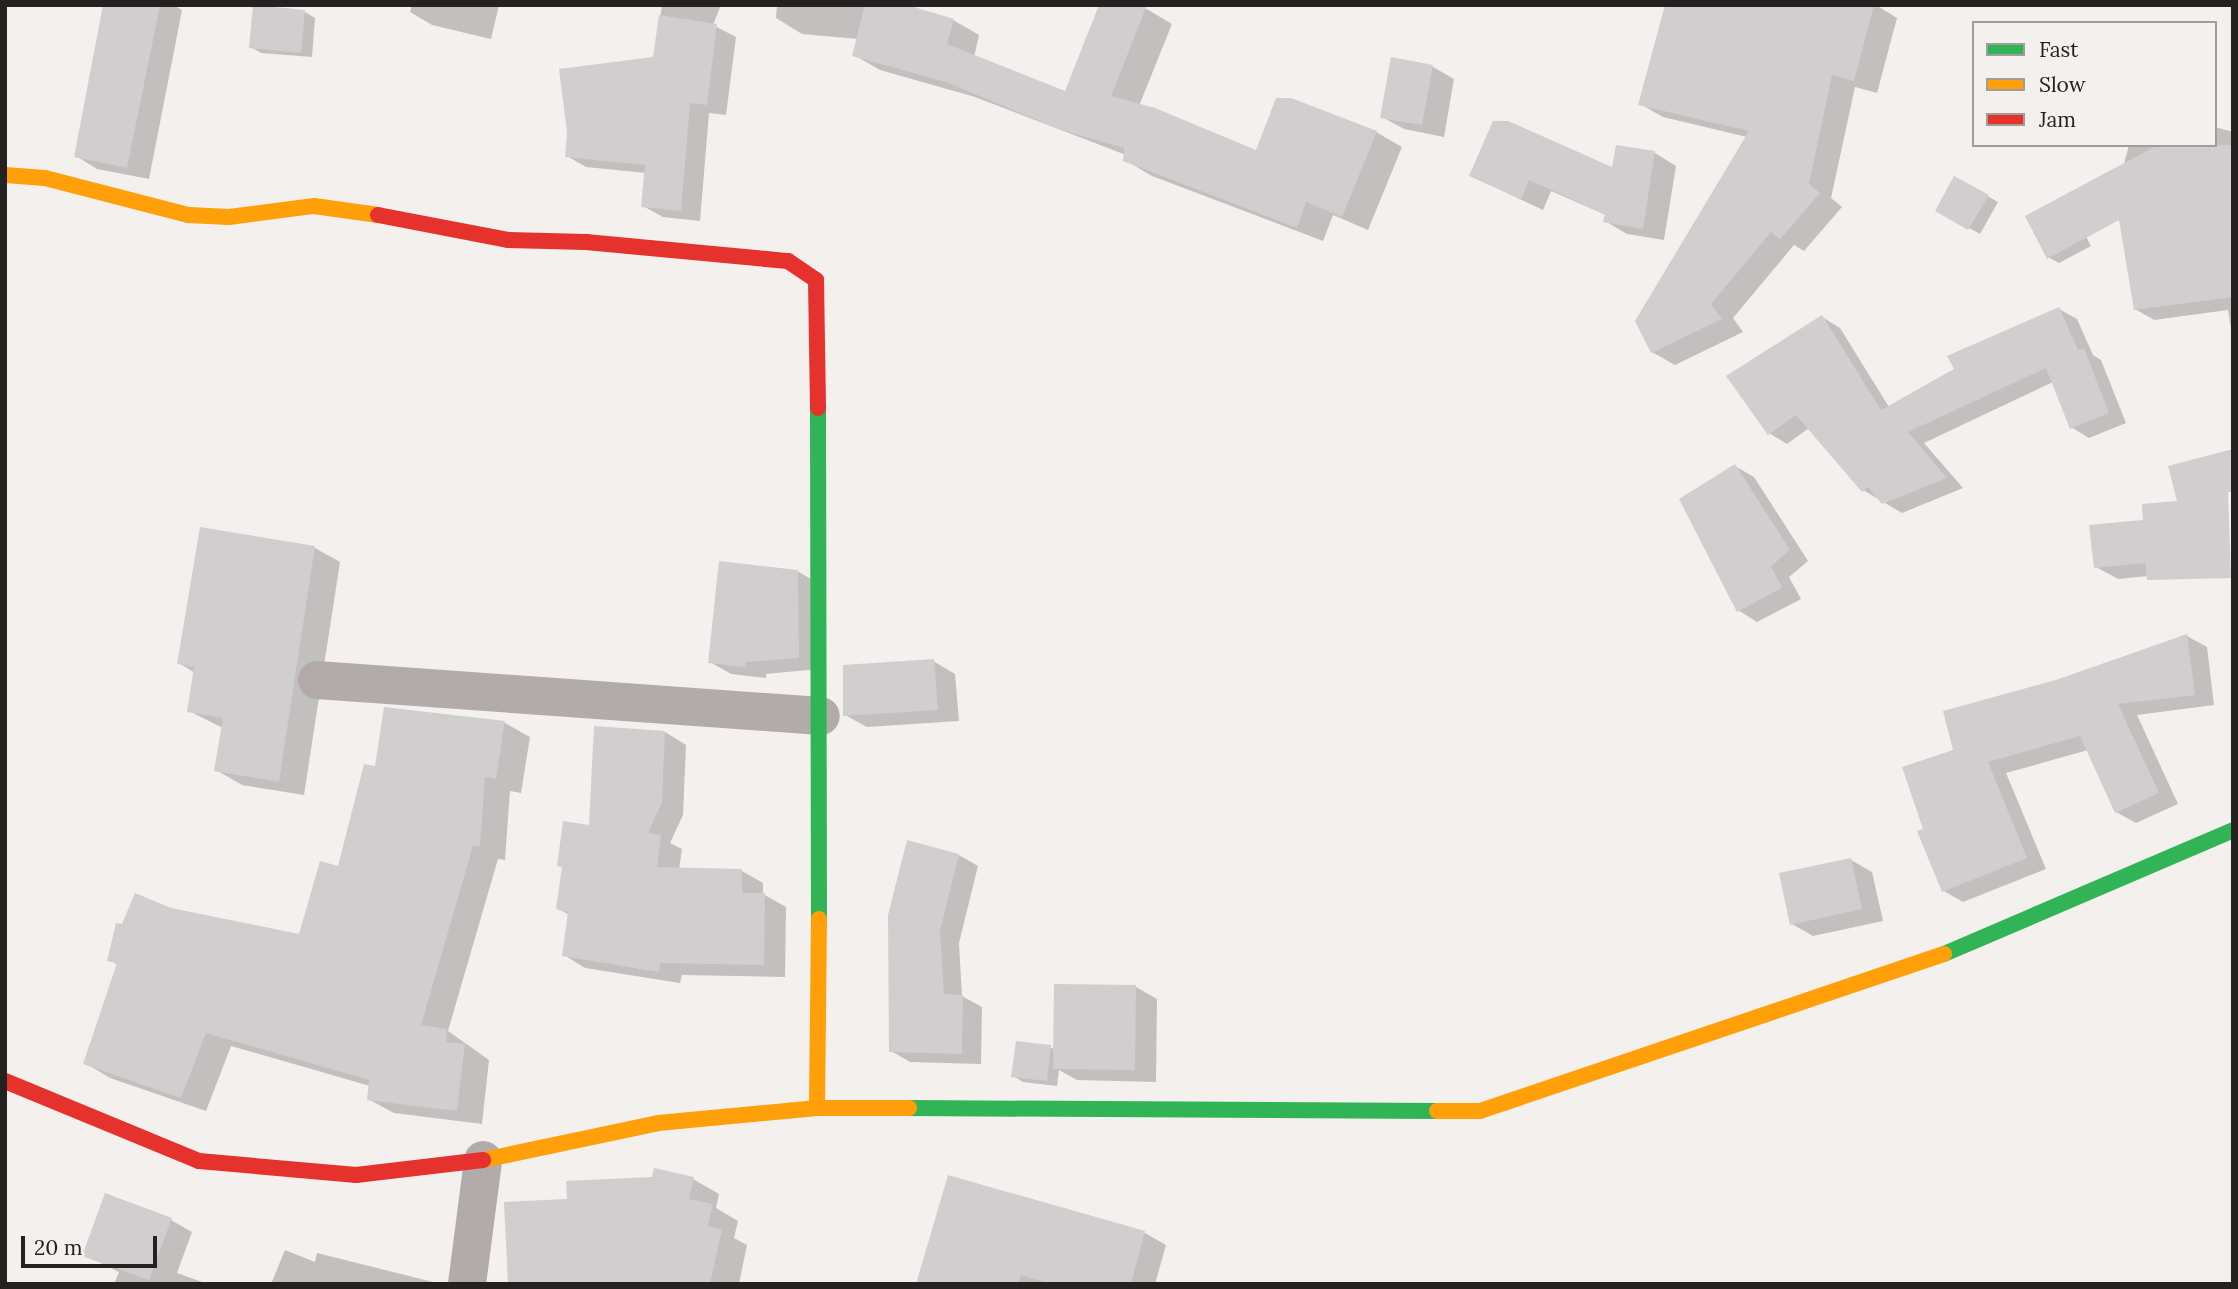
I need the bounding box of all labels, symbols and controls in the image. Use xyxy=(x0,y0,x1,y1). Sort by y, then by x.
legend xyxy=(1972,21,2217,147)
text: Fast xyxy=(2039,36,2078,63)
text: Slow xyxy=(2039,71,2086,98)
text: Jam xyxy=(2039,106,2076,133)
scale bar xyxy=(24,1222,161,1266)
text: 20 m xyxy=(34,1234,83,1261)

